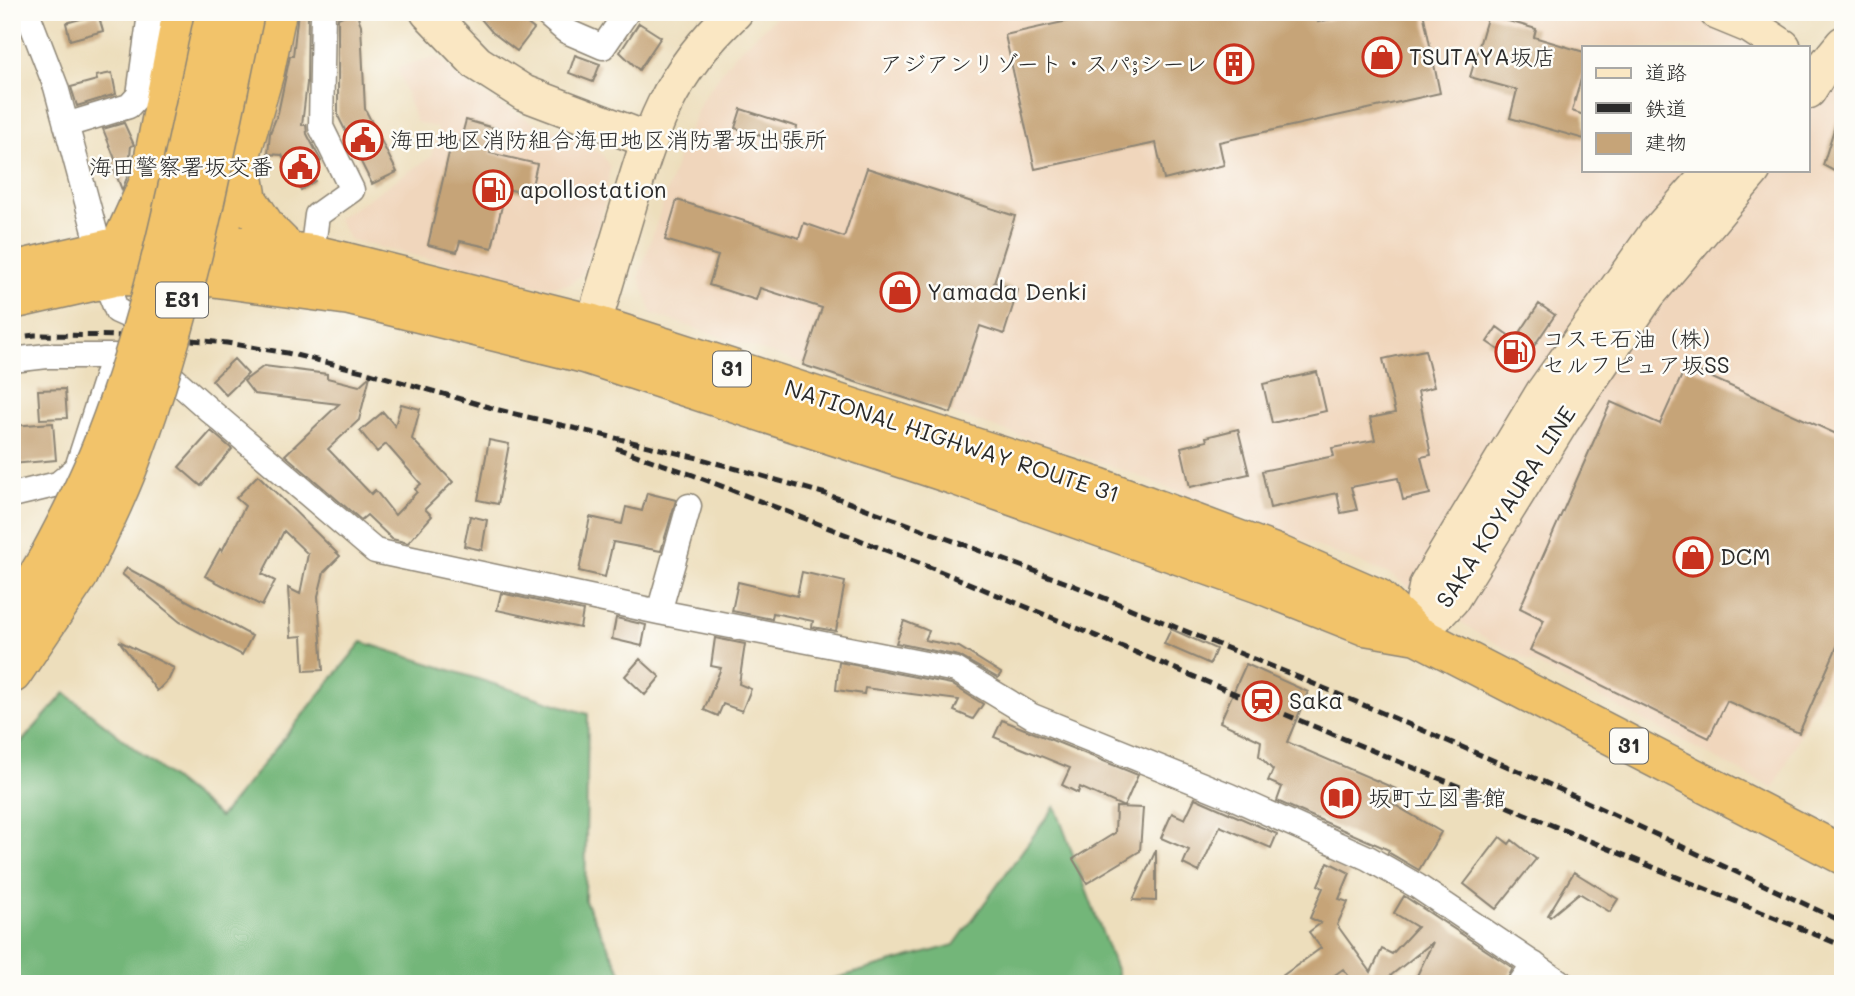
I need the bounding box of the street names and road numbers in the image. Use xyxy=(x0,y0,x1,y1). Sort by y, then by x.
road number: E31 xyxy=(156,282,208,318)
road number: 31 xyxy=(713,352,751,386)
street label: NATIONAL HIGHWAY ROUTE 31 xyxy=(781,372,1123,508)
street label: SAKA KOYAURA LINE xyxy=(1429,400,1582,613)
road number: 31 xyxy=(1610,728,1648,764)

